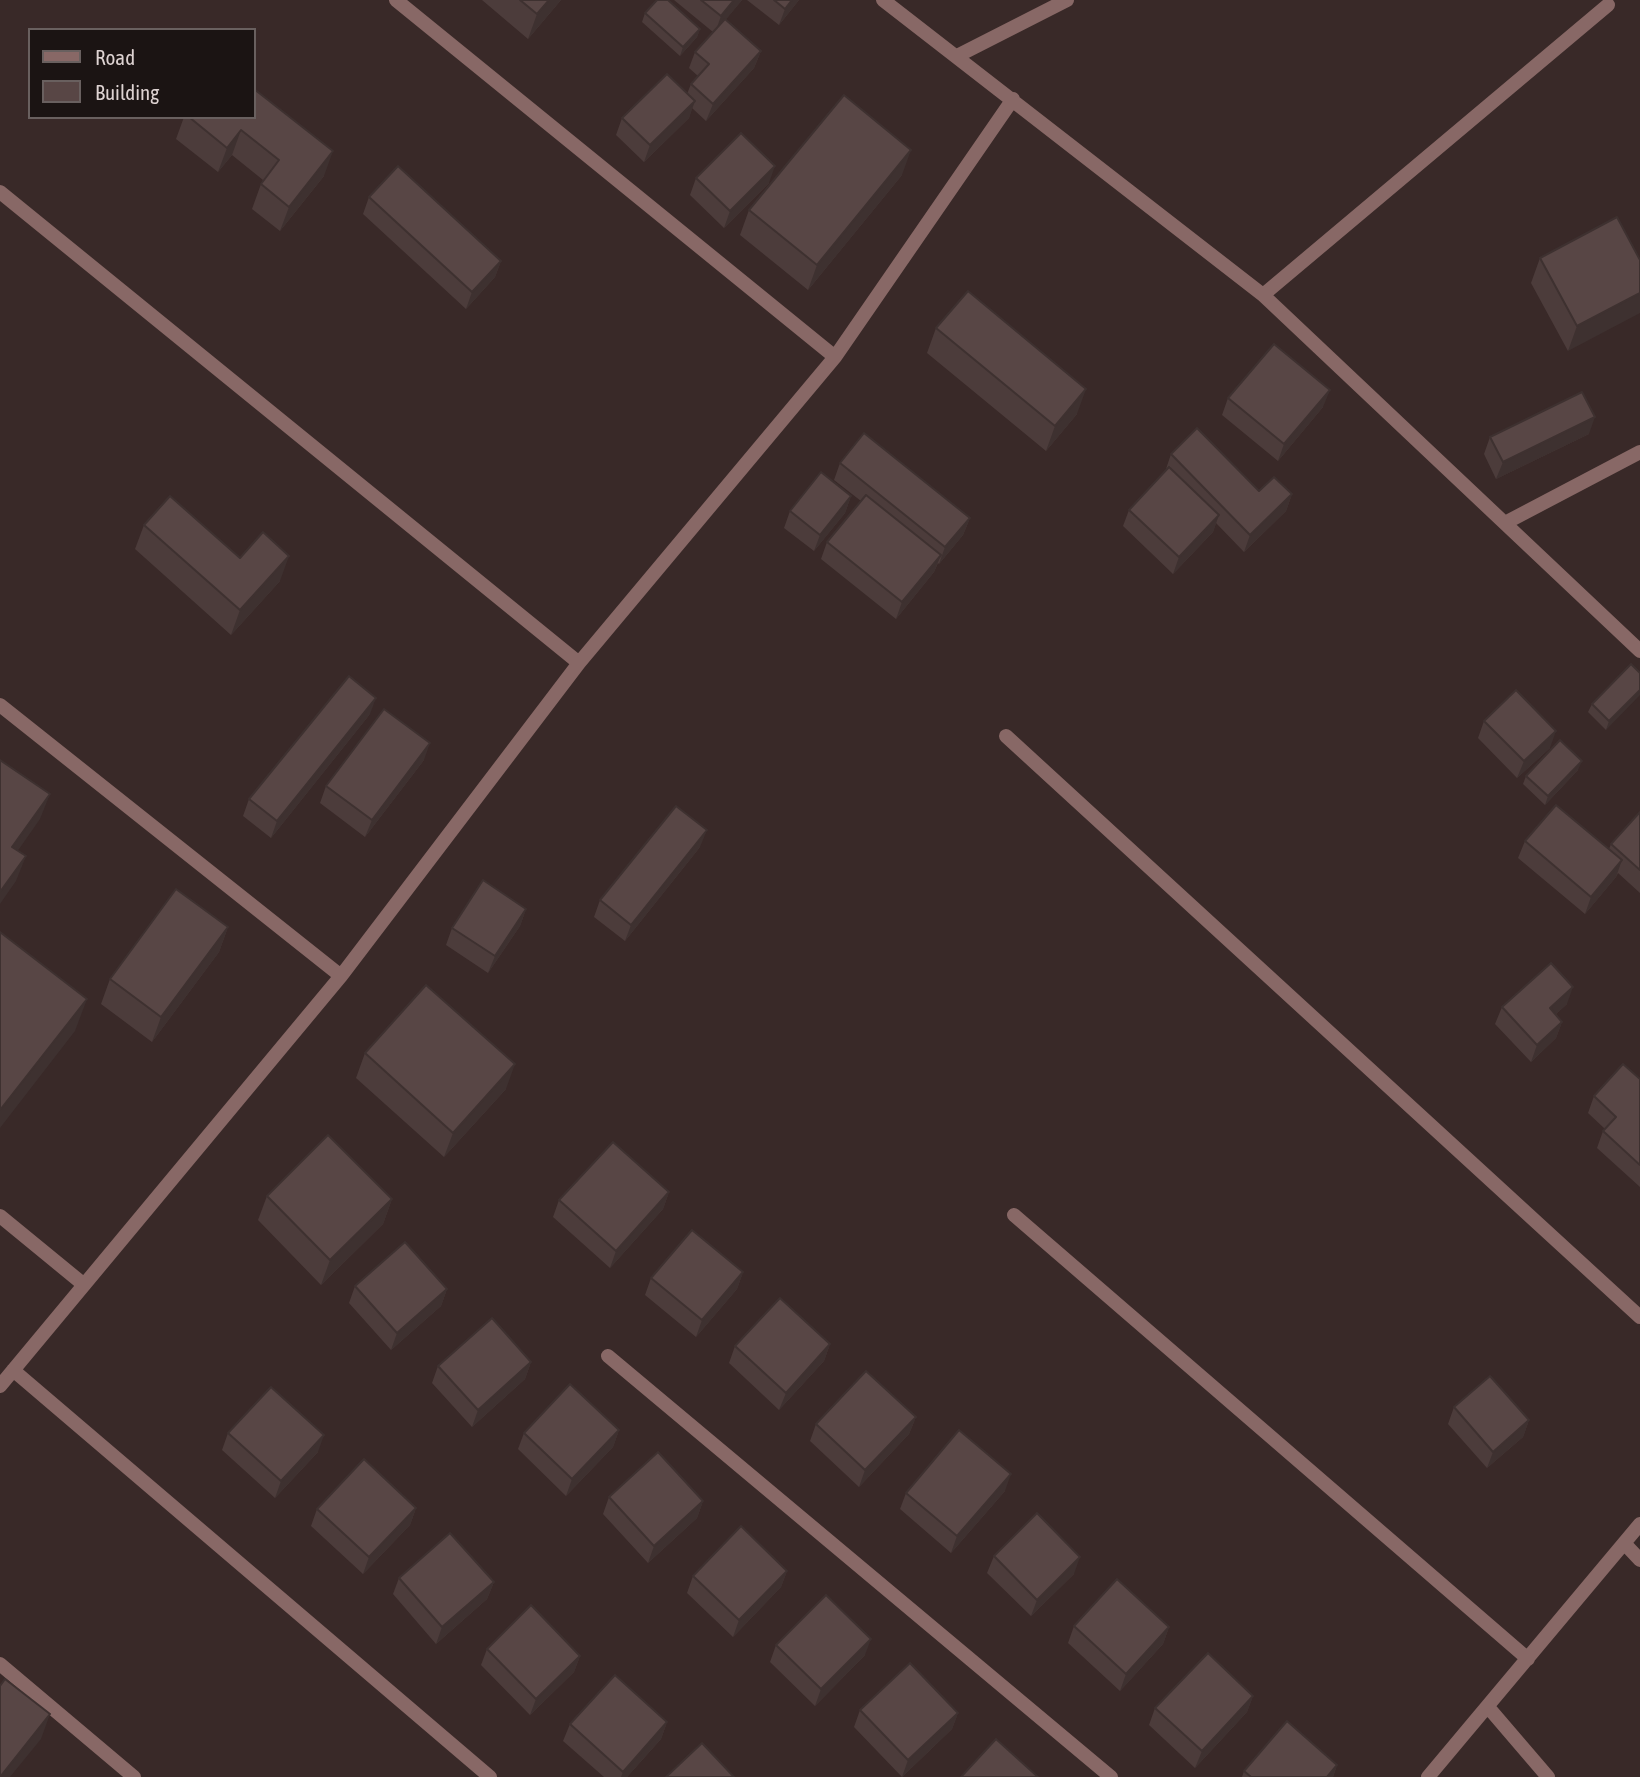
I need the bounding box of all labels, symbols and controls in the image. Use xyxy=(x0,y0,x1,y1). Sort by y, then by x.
legend xyxy=(28,28,256,119)
text: Road xyxy=(95,45,135,69)
text: Building xyxy=(95,80,159,104)

